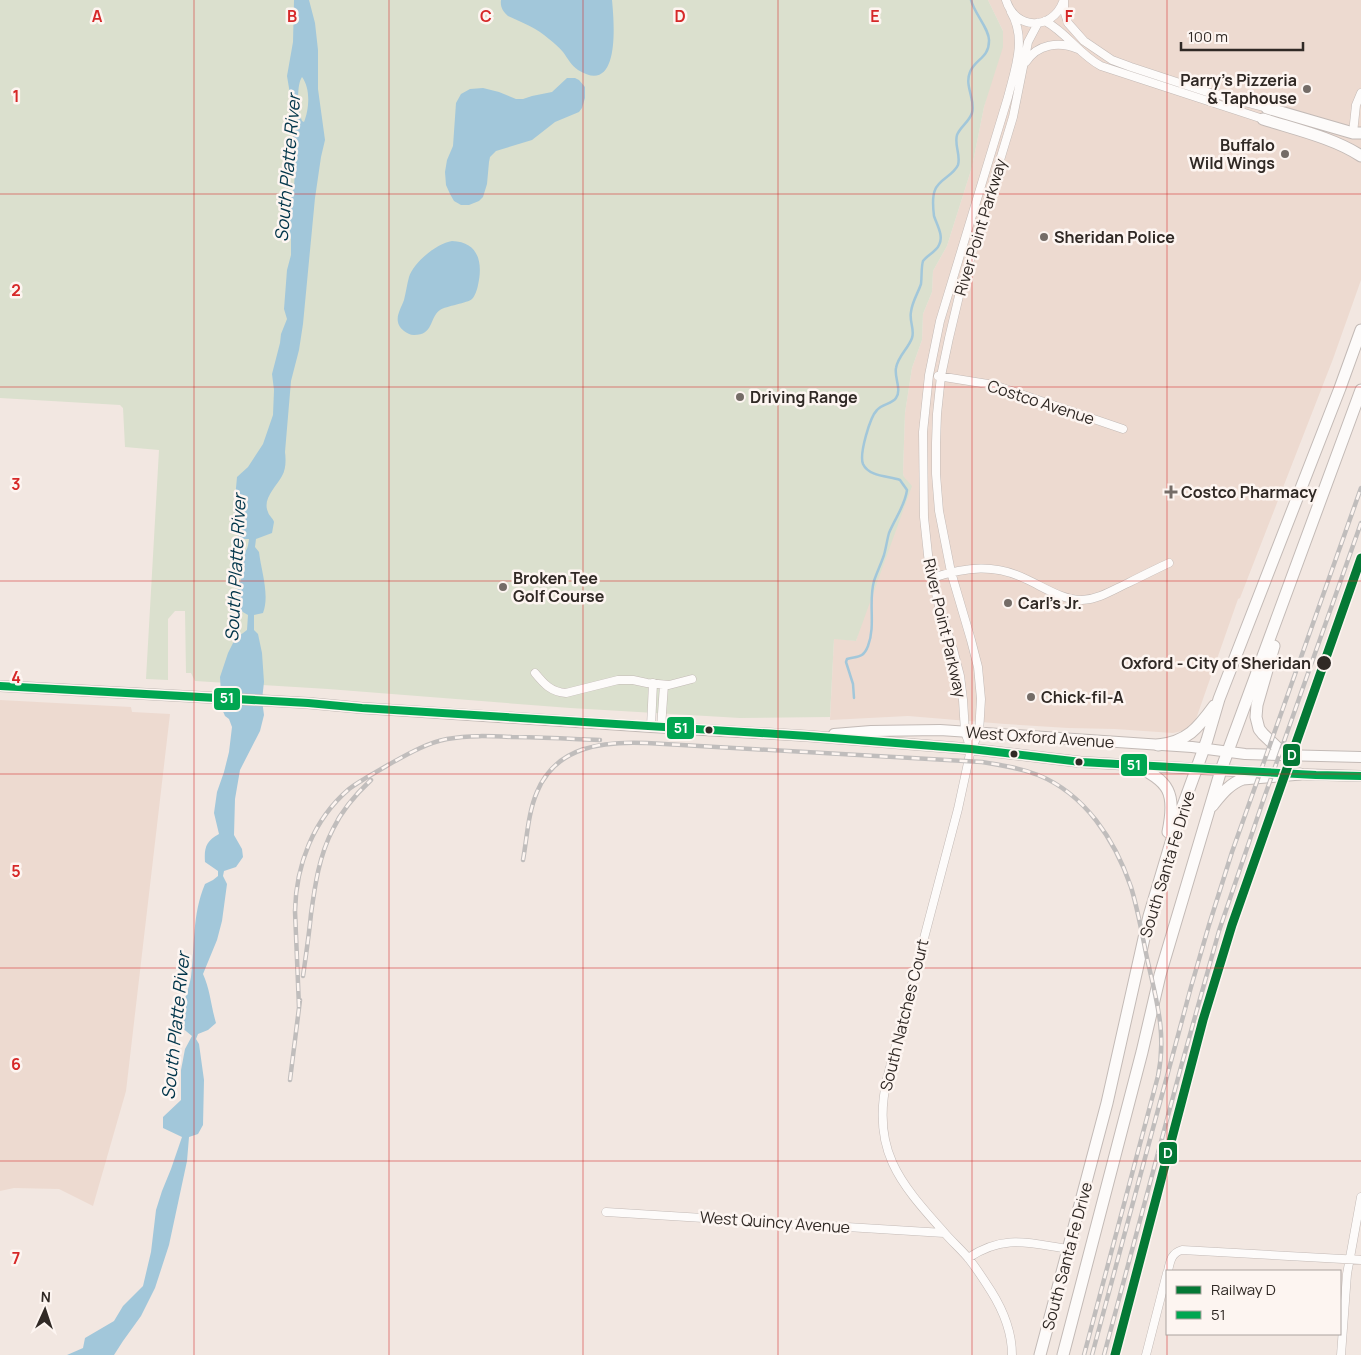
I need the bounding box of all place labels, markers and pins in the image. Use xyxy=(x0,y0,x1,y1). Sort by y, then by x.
place label: Parry's Pizzeria & Taphouse xyxy=(1180,69,1297,109)
marker: Parry's Pizzeria & Taphouse xyxy=(1301,83,1313,95)
place label: Buffalo Wild Wings xyxy=(1189,134,1275,174)
marker: Buffalo Wild Wings xyxy=(1279,148,1291,160)
place label: Sheridan Police xyxy=(1054,226,1175,248)
marker: Sheridan Police xyxy=(1038,231,1050,243)
place label: Driving Range xyxy=(750,386,858,408)
marker: Driving Range xyxy=(734,391,746,403)
place label: Costco Pharmacy xyxy=(1181,481,1317,503)
marker: Costco Pharmacy xyxy=(1165,486,1177,498)
place label: Broken Tee Golf Course xyxy=(513,567,605,607)
marker: Broken Tee Golf Course xyxy=(497,581,509,593)
place label: Carl's Jr. xyxy=(1018,592,1082,614)
marker: Carl's Jr. xyxy=(1002,597,1014,609)
place label: Oxford - City of Sheridan xyxy=(1121,652,1311,674)
marker: Oxford - City of Sheridan xyxy=(1315,654,1333,672)
place label: Chick-fil-A xyxy=(1041,686,1124,708)
marker: Chick-fil-A xyxy=(1025,691,1037,703)
unlabelled marker xyxy=(704,725,714,735)
unlabelled marker xyxy=(1009,749,1019,759)
unlabelled marker xyxy=(1074,757,1084,767)

